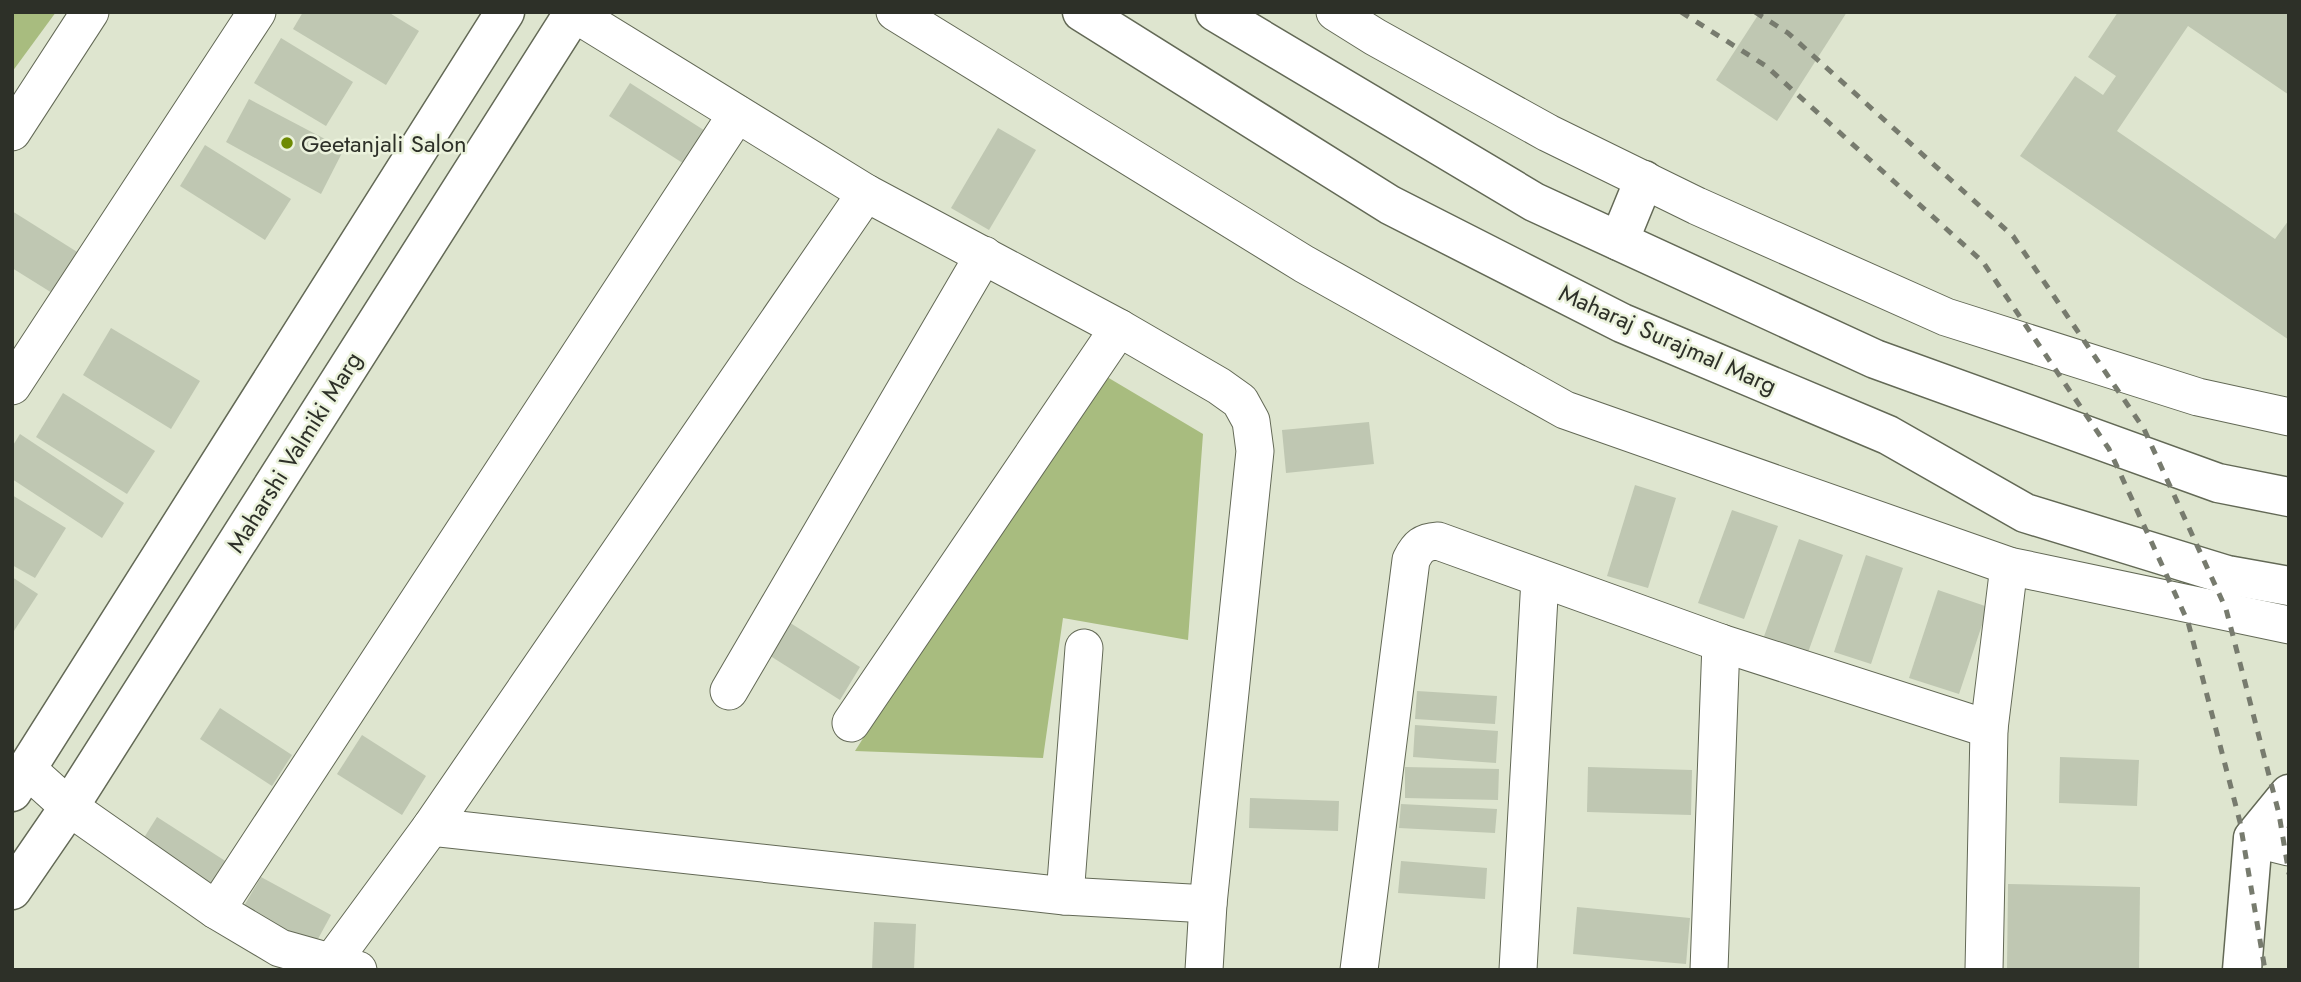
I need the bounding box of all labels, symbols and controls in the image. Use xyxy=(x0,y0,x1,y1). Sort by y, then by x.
place label: Geetanjali Salon xyxy=(301,126,467,161)
marker: Geetanjali Salon xyxy=(279,135,295,151)
street label: Maharaj Surajmal Marg xyxy=(1553,275,1783,403)
street label: Maharshi Valmiki Marg xyxy=(218,345,370,559)

